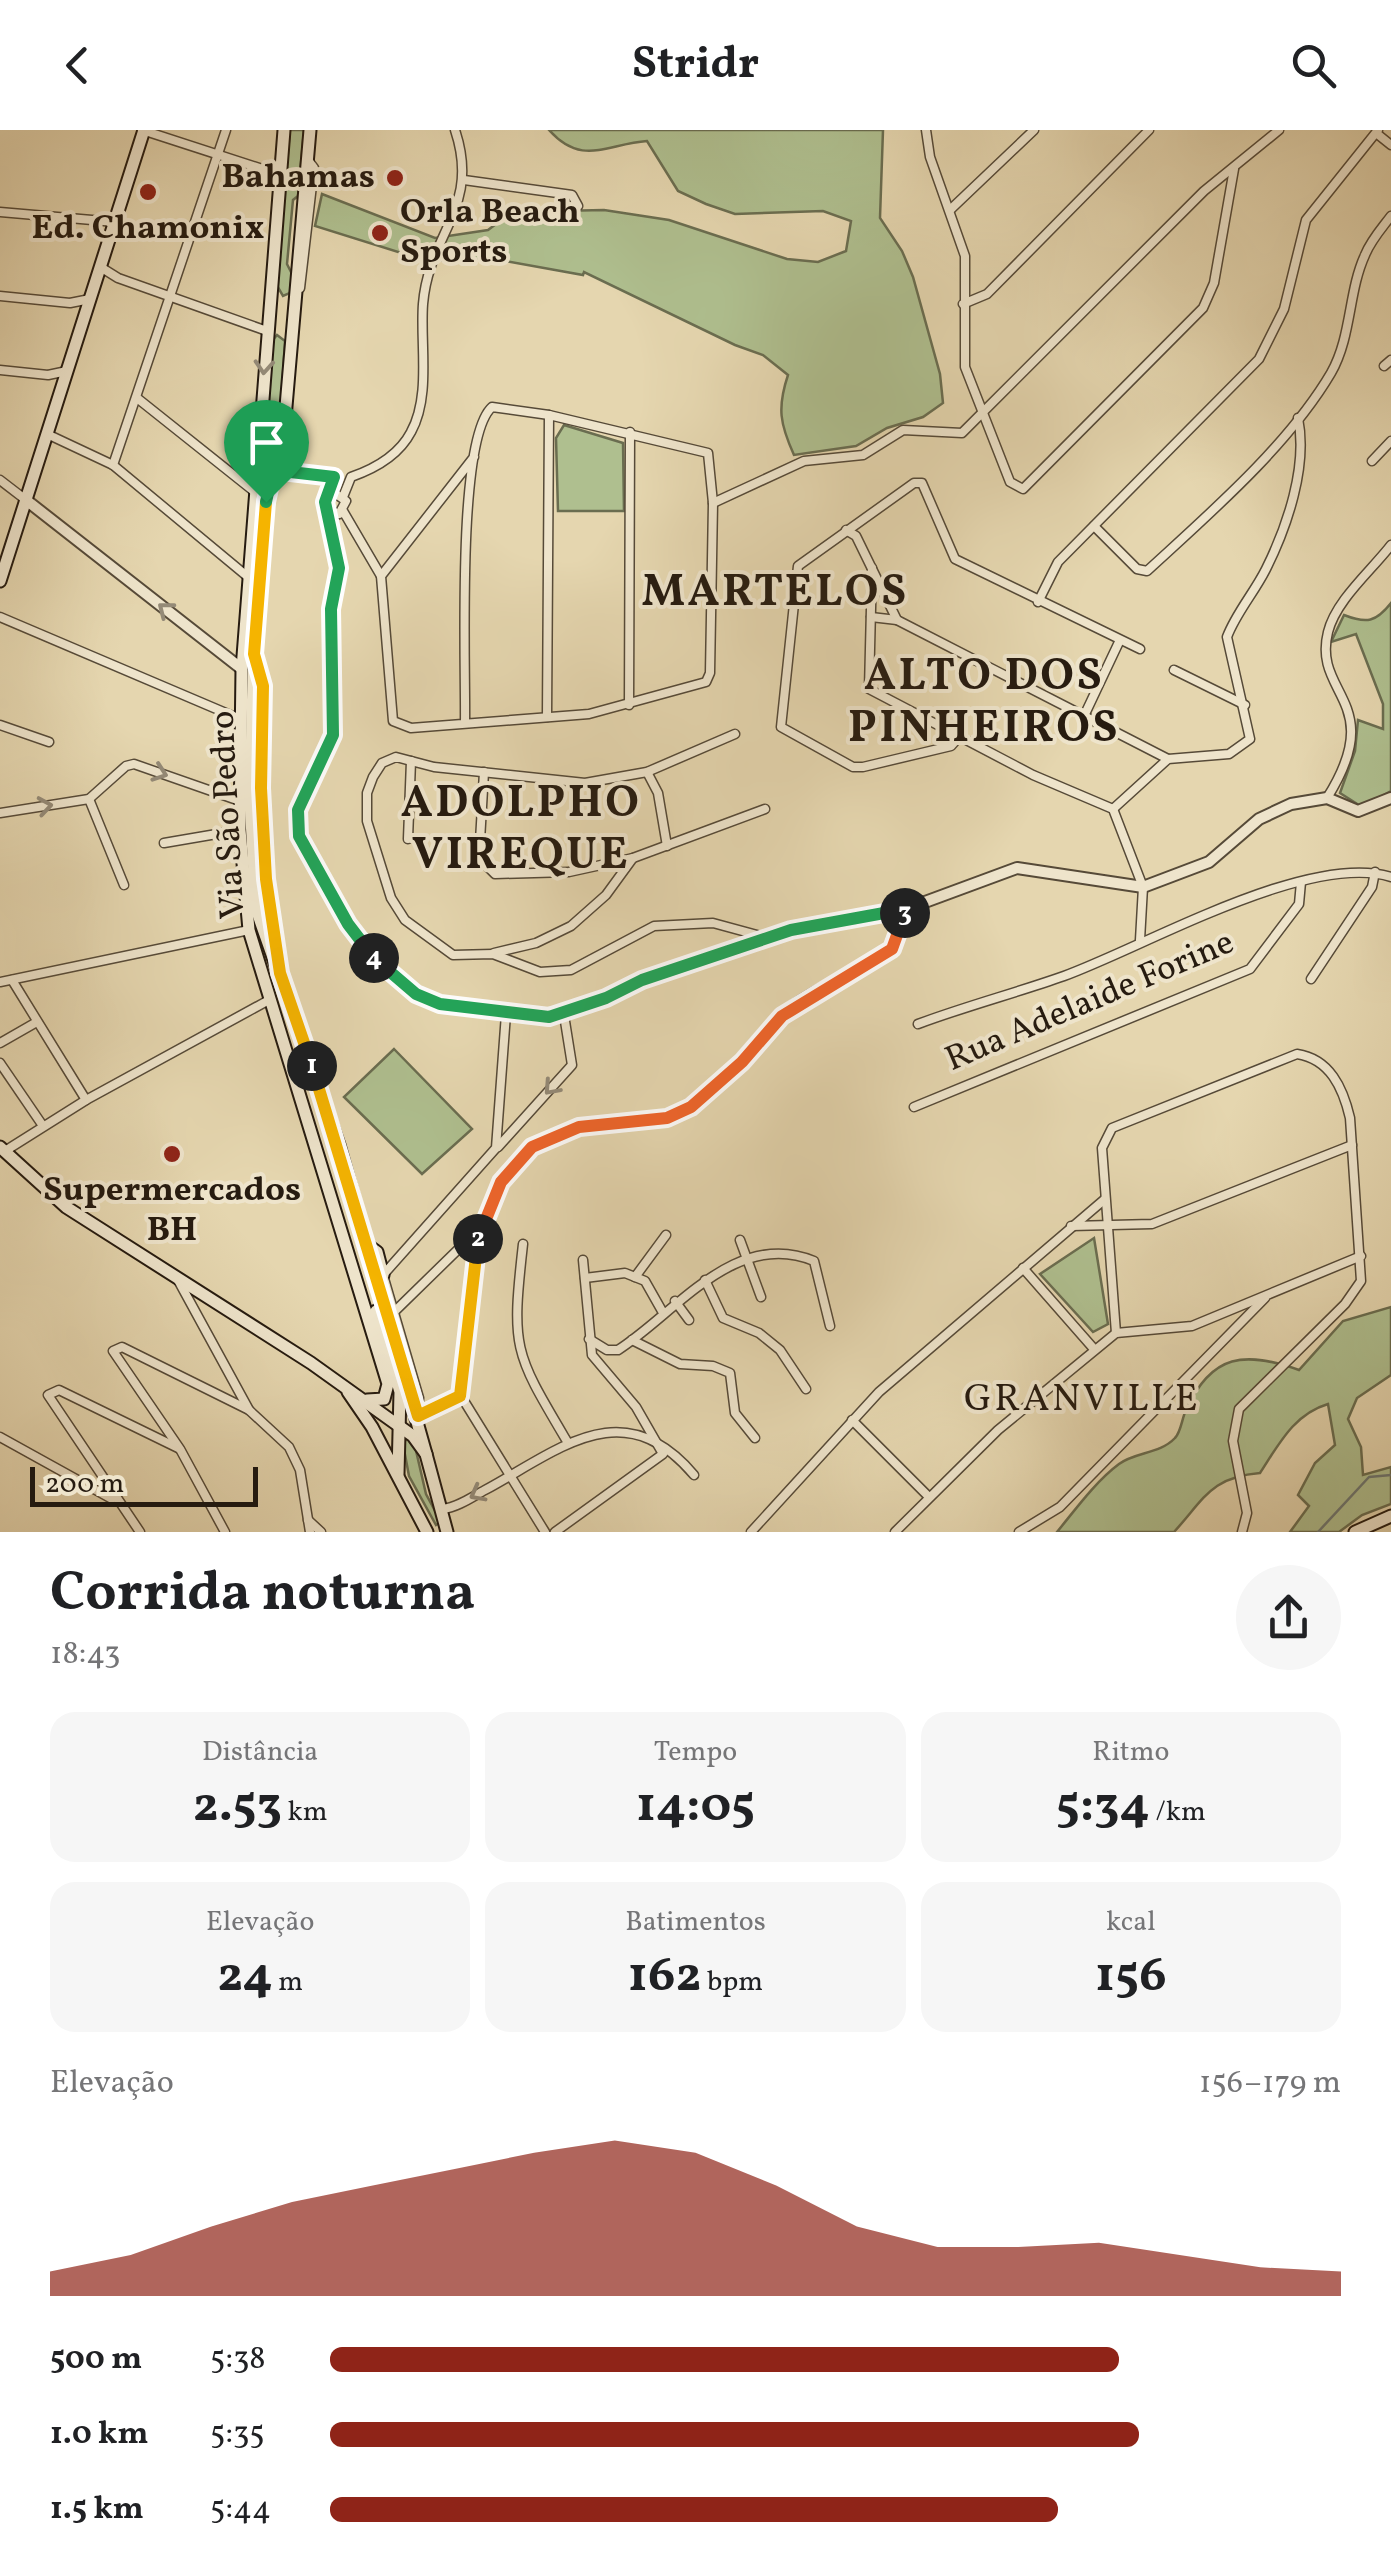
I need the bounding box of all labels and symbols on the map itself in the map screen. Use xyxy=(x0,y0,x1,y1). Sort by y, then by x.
place label: Bahamas xyxy=(221,154,375,202)
marker: Bahamas xyxy=(384,167,406,189)
marker: Ed. Chamonix xyxy=(137,181,159,203)
place label: Orla Beach Sports xyxy=(400,189,580,277)
place label: Ed. Chamonix xyxy=(32,205,264,253)
marker: Orla Beach Sports xyxy=(369,222,391,244)
one-way arrow xyxy=(254,359,275,375)
pin xyxy=(224,400,309,503)
district label: MARTELOS xyxy=(641,562,909,625)
one-way arrow xyxy=(158,603,176,620)
district label: ALTO DOS PINHEIROS xyxy=(848,646,1120,761)
street label: Via São Pedro xyxy=(200,709,258,921)
one-way arrow xyxy=(150,761,167,782)
district label: ADOLPHO VIREQUE xyxy=(401,773,641,888)
one-way arrow xyxy=(36,796,53,817)
pin: 3 xyxy=(880,888,930,938)
street label: Rua Adelaide Forine xyxy=(938,919,1242,1085)
pin: 4 xyxy=(349,933,399,983)
pin: 1 xyxy=(287,1041,337,1091)
one-way arrow xyxy=(545,1076,563,1095)
marker: Supermercados BH xyxy=(161,1143,183,1165)
place label: Supermercados BH xyxy=(43,1167,301,1255)
pin: 2 xyxy=(453,1214,503,1264)
district label: GRANVILLE xyxy=(964,1374,1200,1427)
scale bar xyxy=(30,1462,258,1506)
one-way arrow xyxy=(470,1482,488,1502)

